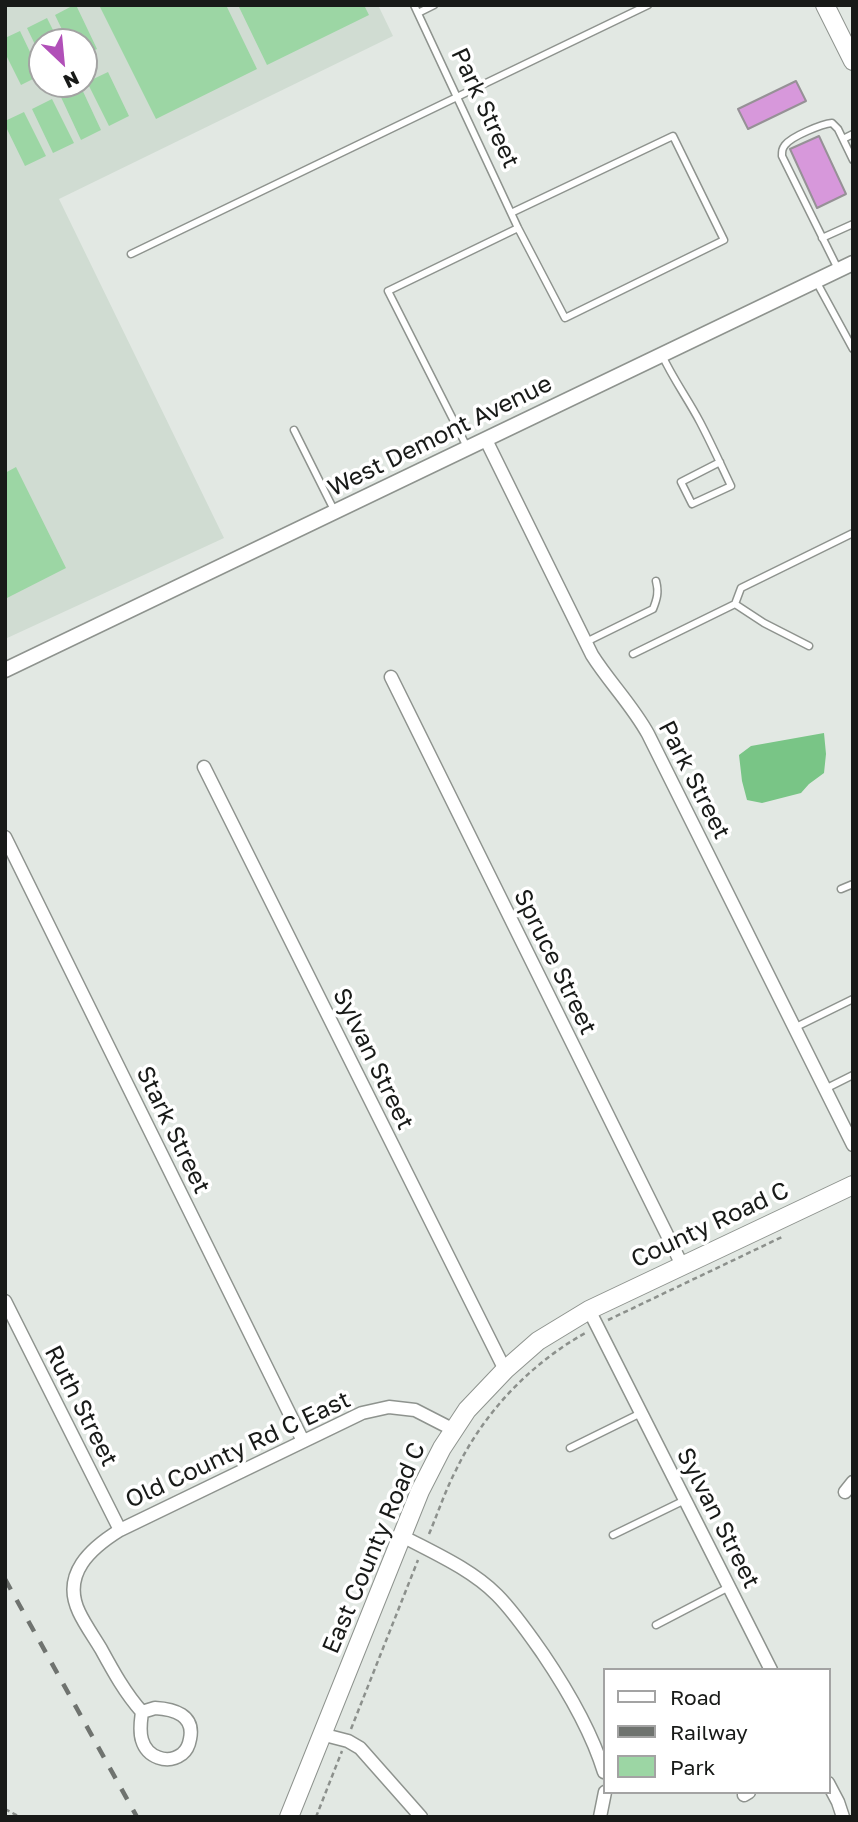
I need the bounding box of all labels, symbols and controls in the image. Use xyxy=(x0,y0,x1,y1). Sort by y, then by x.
north arrow xyxy=(28,28,98,98)
street label: Park Street xyxy=(445,43,525,173)
text: N xyxy=(60,67,83,94)
street label: West Demont Avenue xyxy=(323,369,557,503)
street label: Park Street xyxy=(652,716,736,844)
street label: Spruce Street xyxy=(507,885,603,1039)
street label: Sylvan Street xyxy=(326,984,420,1134)
street label: Stark Street xyxy=(130,1062,216,1198)
street label: County Road C xyxy=(627,1176,793,1274)
street label: Ruth Street xyxy=(38,1341,124,1471)
street label: Old County Rd C East xyxy=(121,1385,355,1515)
street label: East County Road C xyxy=(316,1438,432,1658)
street label: Sylvan Street xyxy=(670,1443,766,1593)
legend xyxy=(602,1668,830,1794)
text: Road xyxy=(670,1684,721,1710)
text: Railway xyxy=(670,1719,748,1745)
text: Park xyxy=(670,1754,715,1780)

